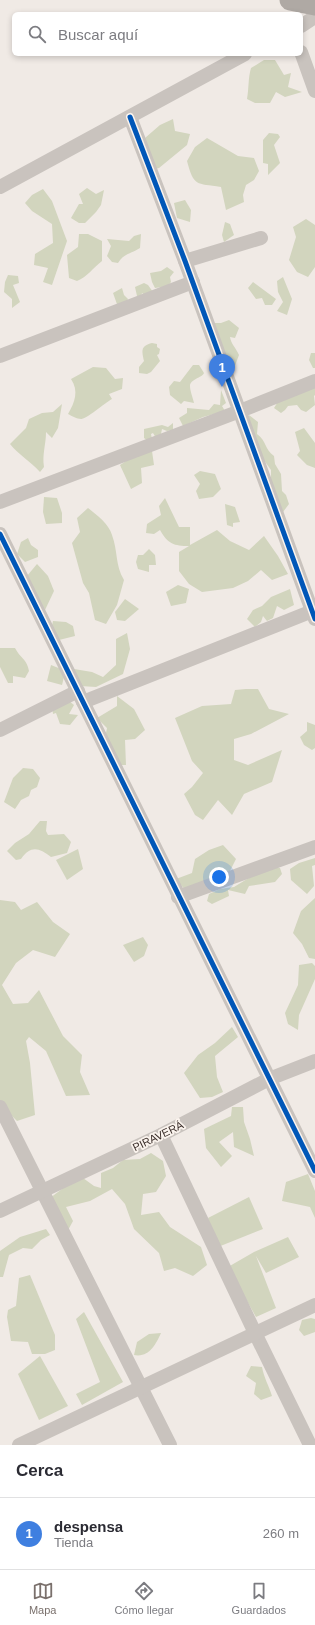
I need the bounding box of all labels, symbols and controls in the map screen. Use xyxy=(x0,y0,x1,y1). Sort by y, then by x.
search box xyxy=(12,12,303,56)
icon: search xyxy=(26,23,48,45)
text: Buscar aquí xyxy=(58,26,138,43)
pin: 1 xyxy=(209,354,235,387)
your location xyxy=(209,867,229,887)
street label: PIRAVERÁ xyxy=(131,1118,186,1153)
text: Cerca xyxy=(16,1461,63,1480)
text: despensa xyxy=(54,1518,123,1535)
text: 1 xyxy=(25,1526,33,1541)
text: 260 m xyxy=(263,1526,299,1541)
text: Tienda xyxy=(54,1535,93,1550)
tab: Mapa xyxy=(29,1580,56,1616)
tab: Cómo llegar xyxy=(114,1580,174,1616)
tab: Guardados xyxy=(232,1580,286,1616)

